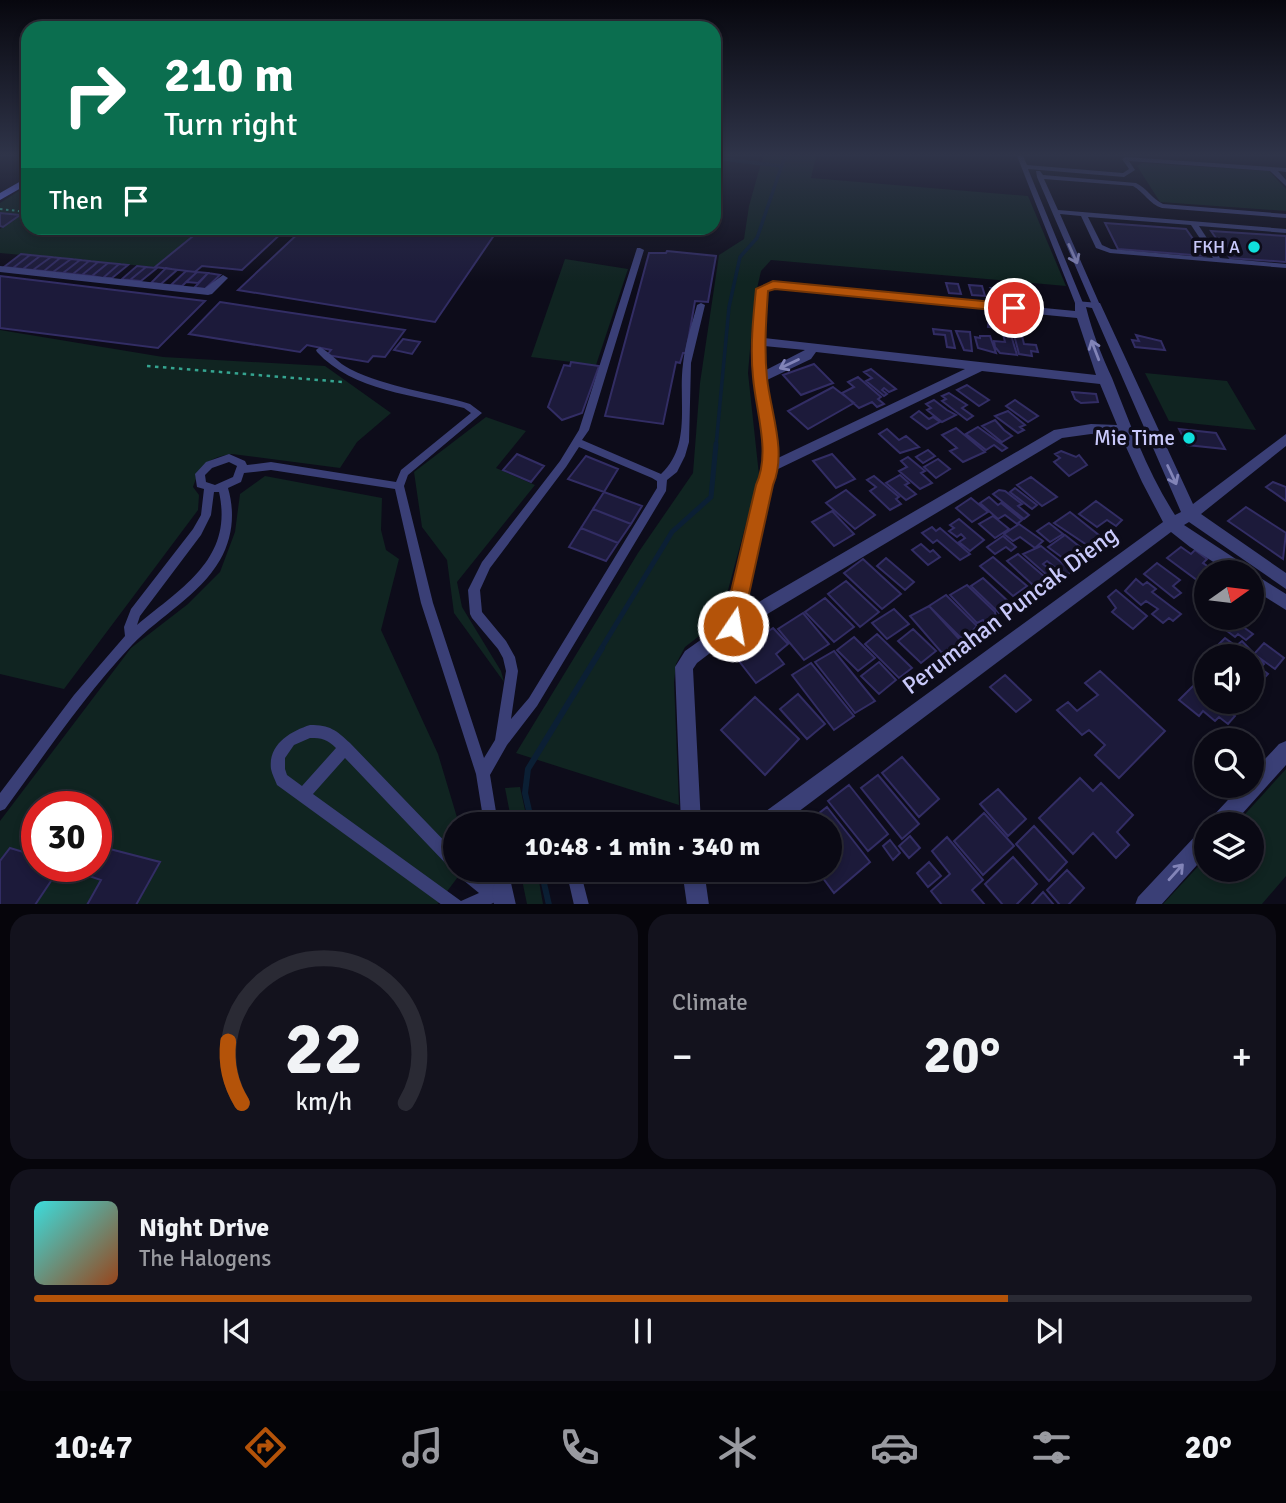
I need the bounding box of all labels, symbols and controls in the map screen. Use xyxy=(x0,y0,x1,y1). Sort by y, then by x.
text: 210 m xyxy=(164,45,294,105)
icon: right xyxy=(49,49,140,140)
text: Turn right xyxy=(164,105,297,144)
icon: arrive xyxy=(117,182,155,220)
text: Then xyxy=(49,185,103,217)
place label: FKH A xyxy=(1193,236,1240,258)
marker: FKH A xyxy=(1246,239,1262,255)
one-way arrow xyxy=(1067,242,1080,264)
pin xyxy=(984,278,1044,338)
icon: arrive xyxy=(995,289,1033,327)
one-way arrow xyxy=(1088,340,1101,362)
one-way arrow xyxy=(779,358,800,372)
place label: Mie Time xyxy=(1094,425,1175,451)
marker: Mie Time xyxy=(1181,430,1197,446)
one-way arrow xyxy=(1165,464,1179,485)
street label: Perumahan Puncak Dieng xyxy=(896,519,1124,701)
north arrow xyxy=(1194,560,1264,630)
map controls xyxy=(1194,560,1264,882)
position arrow xyxy=(696,589,770,663)
button: sound xyxy=(1194,644,1264,714)
button: search xyxy=(1194,728,1264,798)
speed limit sign: 30 xyxy=(21,791,112,882)
button: layers xyxy=(1194,812,1264,882)
text: 10:48 · 1 min · 340 m xyxy=(525,831,760,863)
one-way arrow xyxy=(1167,864,1184,881)
text: Climate xyxy=(672,988,748,1017)
text: 22 xyxy=(285,1005,363,1094)
text: 20° xyxy=(924,1023,1000,1087)
text: − xyxy=(672,1033,693,1080)
text: + xyxy=(1231,1033,1252,1080)
text: km/h xyxy=(296,1085,352,1116)
text: Night Drive xyxy=(139,1212,269,1244)
text: The Halogens xyxy=(139,1244,271,1273)
icon: previous xyxy=(218,1312,256,1350)
icon: pause xyxy=(624,1312,662,1350)
icon: next xyxy=(1030,1312,1068,1350)
icon: directions xyxy=(241,1423,290,1472)
icon: music xyxy=(398,1423,447,1472)
icon: phone xyxy=(555,1423,604,1472)
icon: climate xyxy=(713,1423,762,1472)
icon: car xyxy=(870,1423,919,1472)
icon: filters xyxy=(1027,1423,1076,1472)
text: 10:47 xyxy=(54,1428,133,1467)
text: 20° xyxy=(1184,1428,1232,1467)

